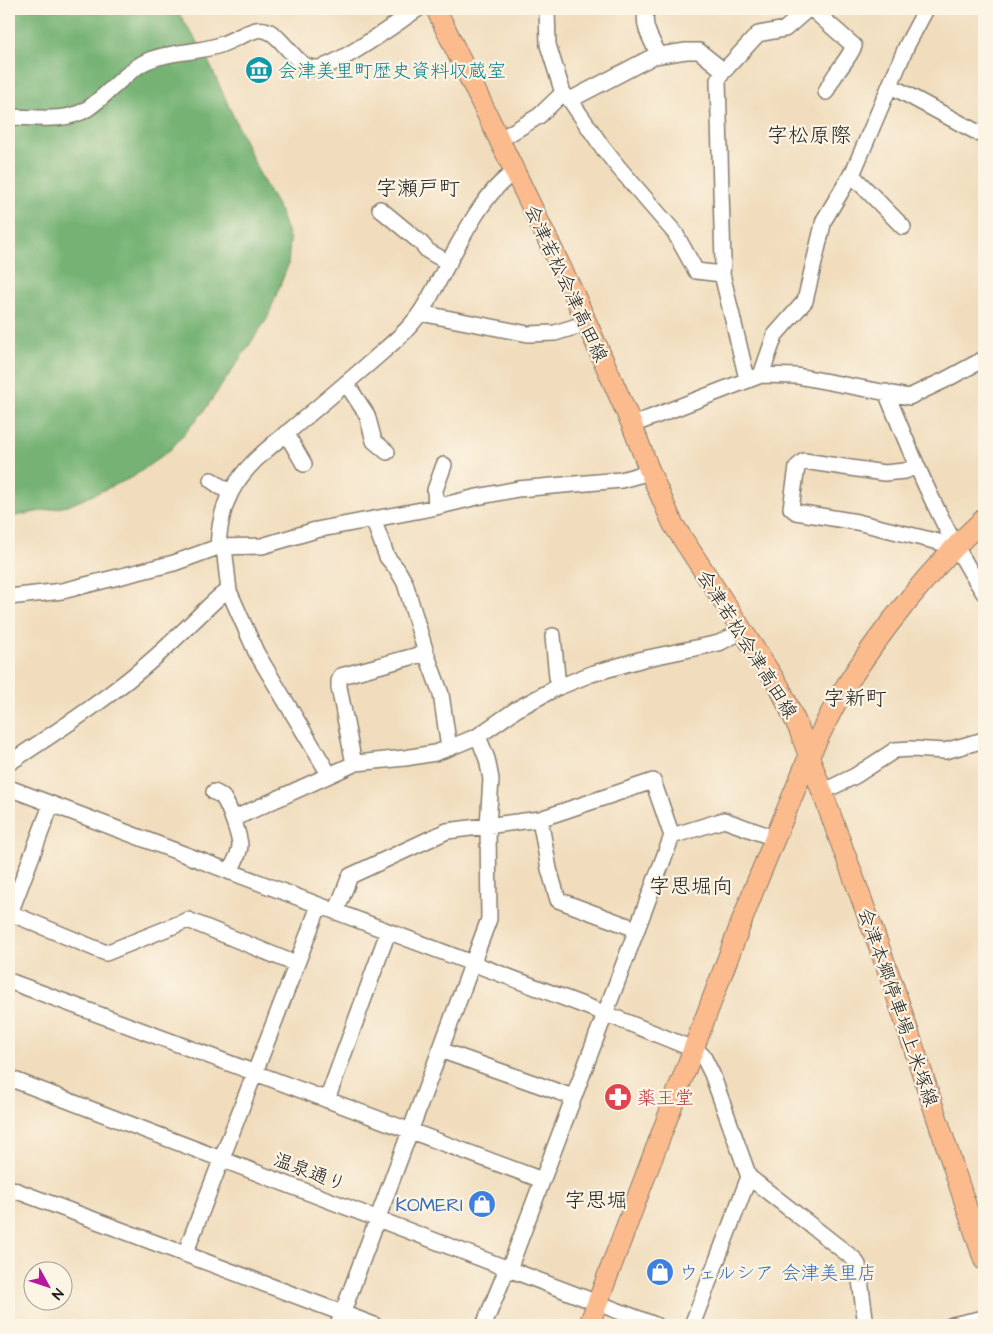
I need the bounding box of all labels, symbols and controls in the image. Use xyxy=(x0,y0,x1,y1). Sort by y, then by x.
museum icon: 会津美里町歴史資料収蔵室 xyxy=(244,55,274,85)
place label: 会津美里町歴史資料収蔵室 xyxy=(278,58,506,85)
district label: 字松原際 xyxy=(767,121,851,150)
district label: 字瀬戸町 xyxy=(376,174,460,203)
street label: 会津若松会津高田線 xyxy=(517,200,614,367)
street label: 会津若松会津高田線 xyxy=(690,565,803,724)
district label: 字新町 xyxy=(824,684,887,713)
district label: 字思堀向 xyxy=(649,872,733,901)
street label: 会津本郷停車場上米塚線 xyxy=(851,904,944,1111)
pharmacy icon: 薬王堂 xyxy=(603,1082,633,1112)
place label: 薬王堂 xyxy=(637,1085,694,1112)
street label: 温泉通り xyxy=(269,1146,350,1199)
district label: 字思堀 xyxy=(565,1186,628,1215)
shop icon: KOMERI xyxy=(467,1189,497,1219)
place label: KOMERI xyxy=(395,1192,463,1219)
shop icon: ウェルシア 会津美里店 xyxy=(645,1257,675,1287)
place label: ウェルシア 会津美里店 xyxy=(679,1260,877,1287)
north arrow xyxy=(22,1262,72,1312)
text: N xyxy=(47,1284,68,1304)

